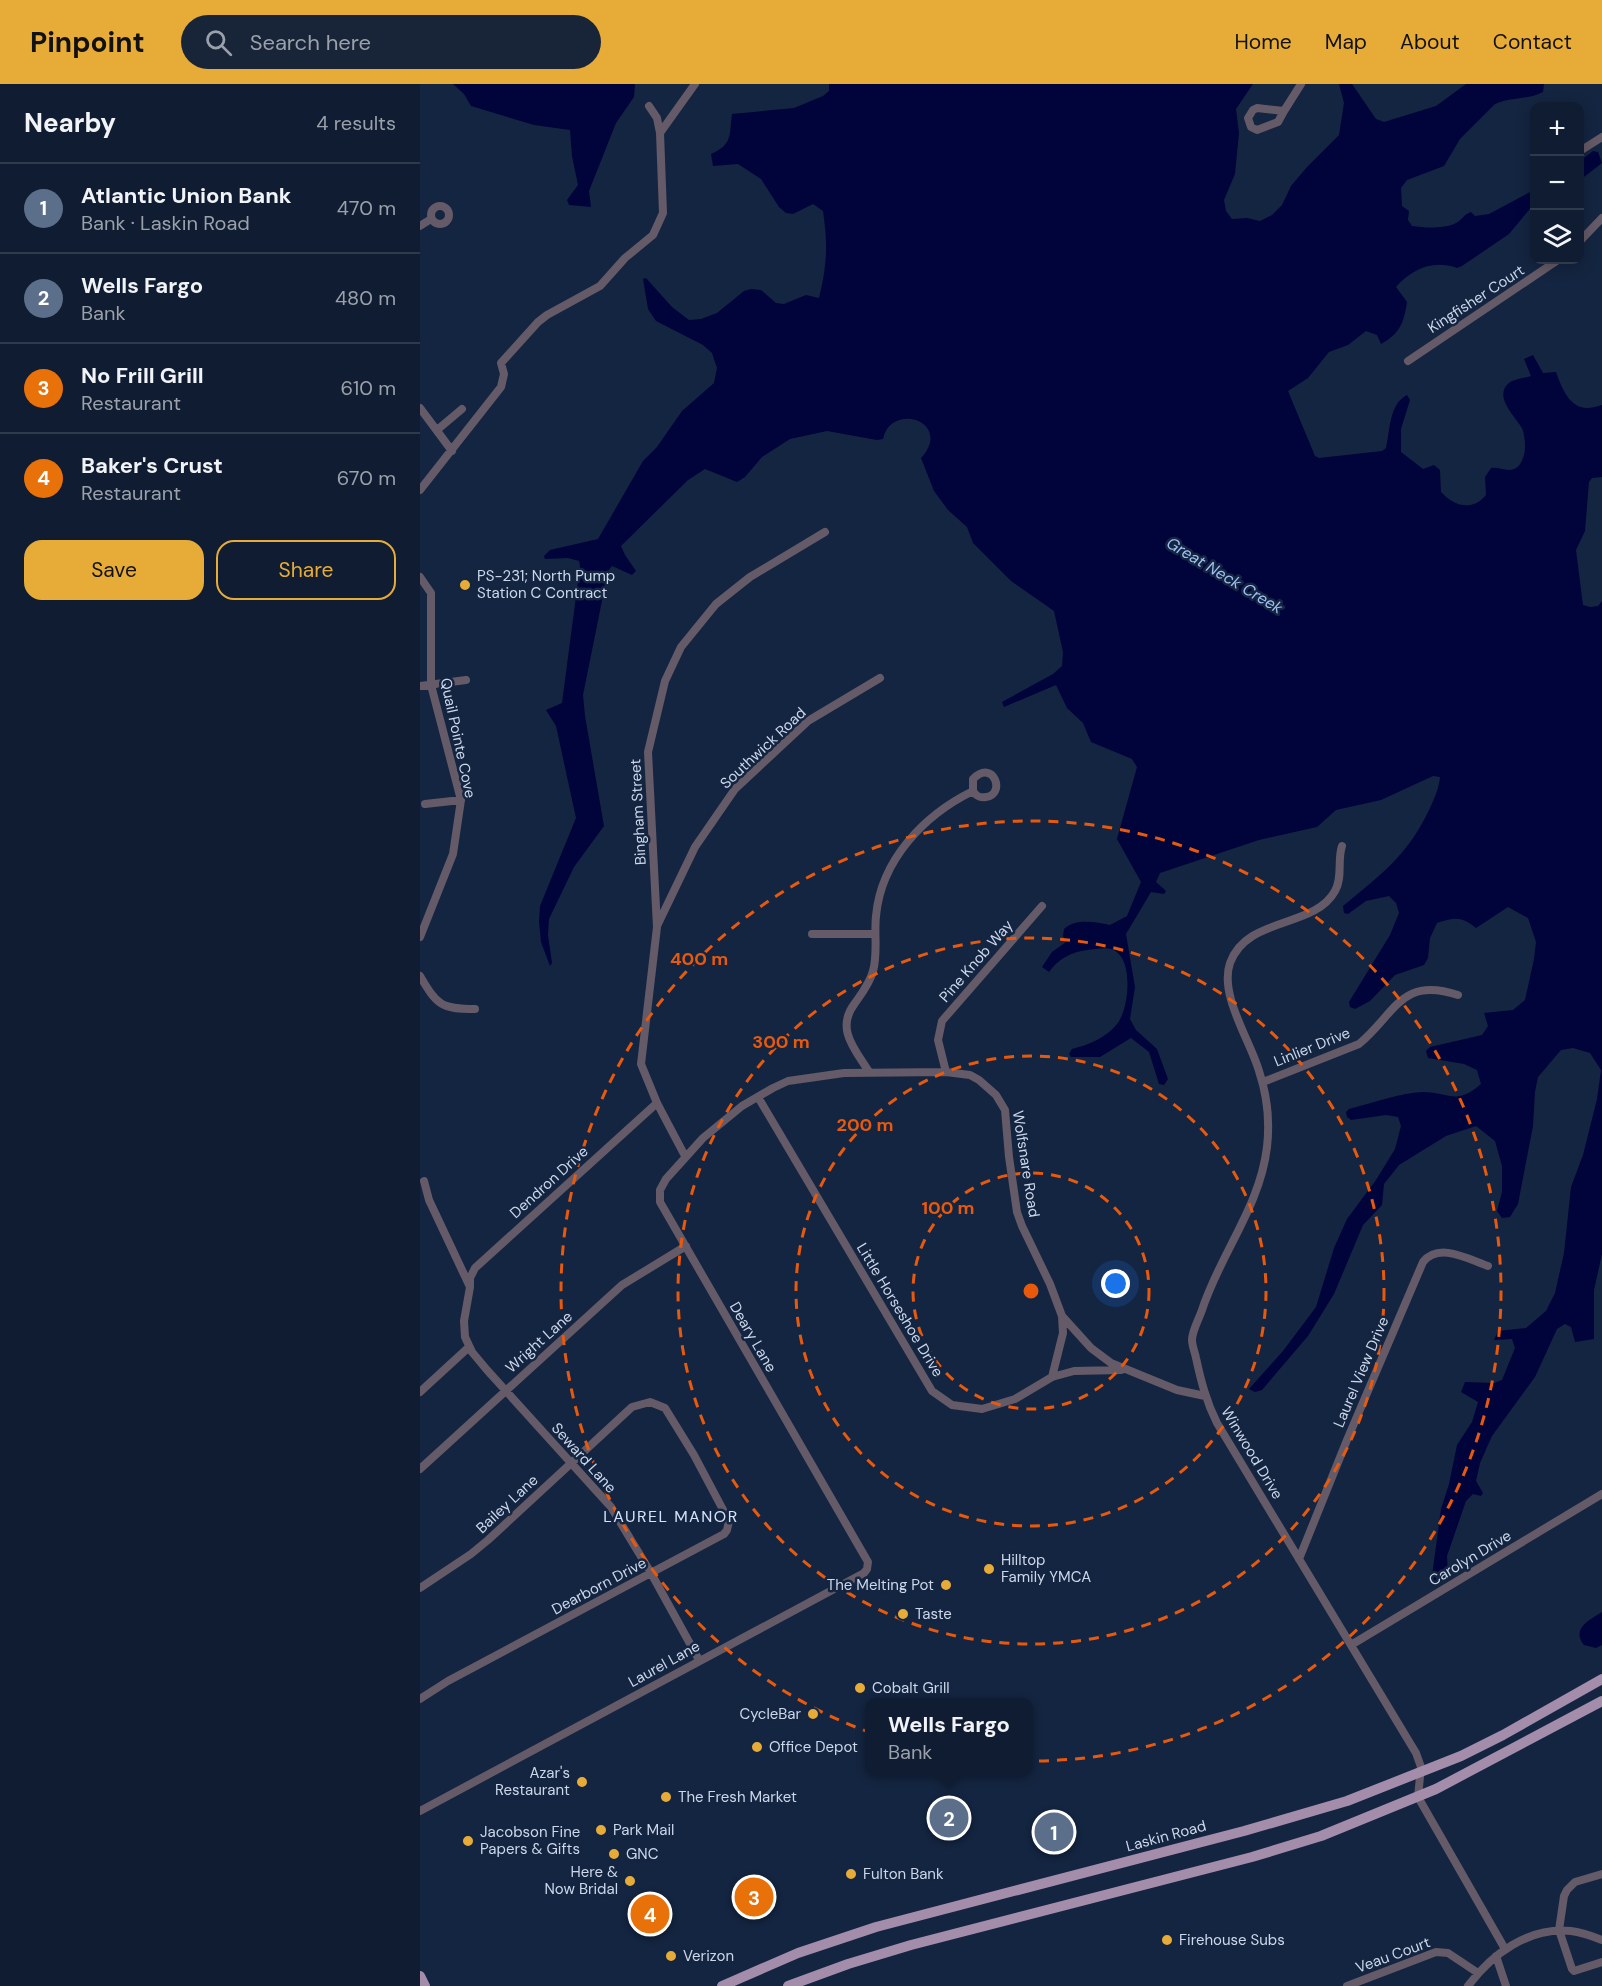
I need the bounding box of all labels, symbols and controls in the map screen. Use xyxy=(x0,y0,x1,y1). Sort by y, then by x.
search box xyxy=(181,15,601,69)
text: Pinpoint xyxy=(30,24,145,61)
icon: search xyxy=(202,26,235,59)
text: Search here xyxy=(250,28,371,57)
text: Home xyxy=(1234,28,1292,56)
text: Map xyxy=(1325,28,1367,56)
text: About xyxy=(1400,28,1460,56)
text: Contact xyxy=(1493,28,1572,56)
map controls xyxy=(1530,102,1584,264)
button: + xyxy=(1530,102,1584,156)
text: Nearby xyxy=(24,106,116,140)
text: 4 results xyxy=(316,110,396,136)
button: − xyxy=(1530,156,1584,210)
text: Atlantic Union Bank xyxy=(81,181,292,210)
text: 1 xyxy=(40,195,47,221)
text: 470 m xyxy=(337,195,396,221)
text: Bank · Laskin Road xyxy=(81,210,250,236)
button: layers xyxy=(1530,210,1584,264)
street label: Kingfisher Court xyxy=(1424,260,1528,338)
text: Wells Fargo xyxy=(81,271,203,300)
text: 2 xyxy=(38,285,49,311)
text: 480 m xyxy=(335,285,396,311)
text: Bank xyxy=(81,300,126,326)
text: No Frill Grill xyxy=(81,361,204,390)
text: 3 xyxy=(37,375,50,401)
text: 610 m xyxy=(340,375,396,401)
text: Restaurant xyxy=(81,390,181,416)
text: Baker's Crust xyxy=(81,451,223,480)
text: 4 xyxy=(37,465,50,491)
text: 670 m xyxy=(337,465,396,491)
text: Restaurant xyxy=(81,480,181,506)
water label: Great Neck Creek xyxy=(1163,532,1288,619)
button: Save xyxy=(24,540,204,600)
button: Share xyxy=(216,540,396,600)
place label: PS-231; North Pump Station C Contract xyxy=(477,566,615,603)
marker: PS-231; North Pump Station C Contract xyxy=(458,578,472,592)
street label: Quail Pointe Cove xyxy=(436,676,480,800)
street label: Southwick Road xyxy=(716,703,810,793)
street label: Bingham Street xyxy=(625,758,651,866)
street label: Pine Knob Way xyxy=(935,915,1018,1006)
text: 400 m xyxy=(670,947,728,971)
street label: Linlier Drive xyxy=(1271,1023,1353,1071)
text: 300 m xyxy=(752,1030,810,1054)
street label: Wolfsnare Road xyxy=(1008,1109,1044,1219)
text: 200 m xyxy=(837,1113,893,1137)
street label: Dendron Drive xyxy=(505,1141,593,1223)
text: 100 m xyxy=(921,1196,975,1220)
street label: Little Horseshoe Drive xyxy=(852,1239,948,1381)
your location xyxy=(1101,1269,1130,1298)
centre of rings xyxy=(1021,1281,1041,1301)
street label: Deary Lane xyxy=(725,1298,781,1376)
street label: Wright Lane xyxy=(501,1307,577,1377)
street label: Laurel View Drive xyxy=(1329,1314,1393,1430)
street label: Winwood Drive xyxy=(1216,1403,1288,1503)
street label: Seward Lane xyxy=(547,1419,621,1497)
street label: Bailey Lane xyxy=(472,1470,542,1538)
district label: LAUREL MANOR xyxy=(603,1506,739,1527)
street label: Carolyn Drive xyxy=(1425,1526,1515,1590)
place label: Hilltop Family YMCA xyxy=(1001,1550,1091,1587)
street label: Dearborn Drive xyxy=(548,1553,650,1619)
marker: Hilltop Family YMCA xyxy=(982,1562,996,1576)
place label: The Melting Pot xyxy=(827,1575,934,1595)
marker: The Melting Pot xyxy=(939,1578,953,1592)
place label: Taste xyxy=(915,1604,952,1624)
marker: Taste xyxy=(896,1607,910,1621)
street label: Laurel Lane xyxy=(625,1636,703,1692)
place label: Cobalt Grill xyxy=(872,1678,950,1698)
marker: Cobalt Grill xyxy=(853,1681,867,1695)
popup xyxy=(865,1698,1033,1776)
place label: CycleBar xyxy=(739,1704,801,1724)
marker: CycleBar xyxy=(806,1707,820,1721)
text: Wells Fargo xyxy=(888,1710,1010,1739)
place label: Office Depot xyxy=(769,1737,858,1757)
text: Bank xyxy=(888,1739,932,1765)
marker: Office Depot xyxy=(750,1740,764,1754)
place label: Azar's Restaurant xyxy=(495,1763,570,1800)
marker: Azar's Restaurant xyxy=(575,1775,589,1789)
place label: The Fresh Market xyxy=(678,1787,797,1807)
marker: The Fresh Market xyxy=(659,1790,673,1804)
pin: 2 xyxy=(930,1796,968,1840)
pin: 1 xyxy=(1034,1810,1074,1854)
street label: Laskin Road xyxy=(1124,1816,1208,1856)
place label: Park Mail xyxy=(613,1820,674,1840)
place label: Jacobson Fine Papers & Gifts xyxy=(480,1822,580,1859)
marker: Park Mail xyxy=(594,1823,608,1837)
marker: Jacobson Fine Papers & Gifts xyxy=(461,1834,475,1848)
place label: GNC xyxy=(626,1844,659,1864)
marker: GNC xyxy=(607,1847,621,1861)
place label: Here & Now Bridal xyxy=(544,1862,618,1899)
place label: Fulton Bank xyxy=(863,1864,944,1884)
marker: Fulton Bank xyxy=(844,1867,858,1881)
marker: Here & Now Bridal xyxy=(623,1874,637,1888)
pin: 3 xyxy=(734,1874,774,1920)
pin: 4 xyxy=(630,1892,670,1936)
place label: Firehouse Subs xyxy=(1179,1930,1285,1950)
street label: Veau Court xyxy=(1353,1932,1433,1978)
marker: Firehouse Subs xyxy=(1160,1933,1174,1947)
place label: Verizon xyxy=(683,1946,734,1966)
marker: Verizon xyxy=(664,1949,678,1963)

